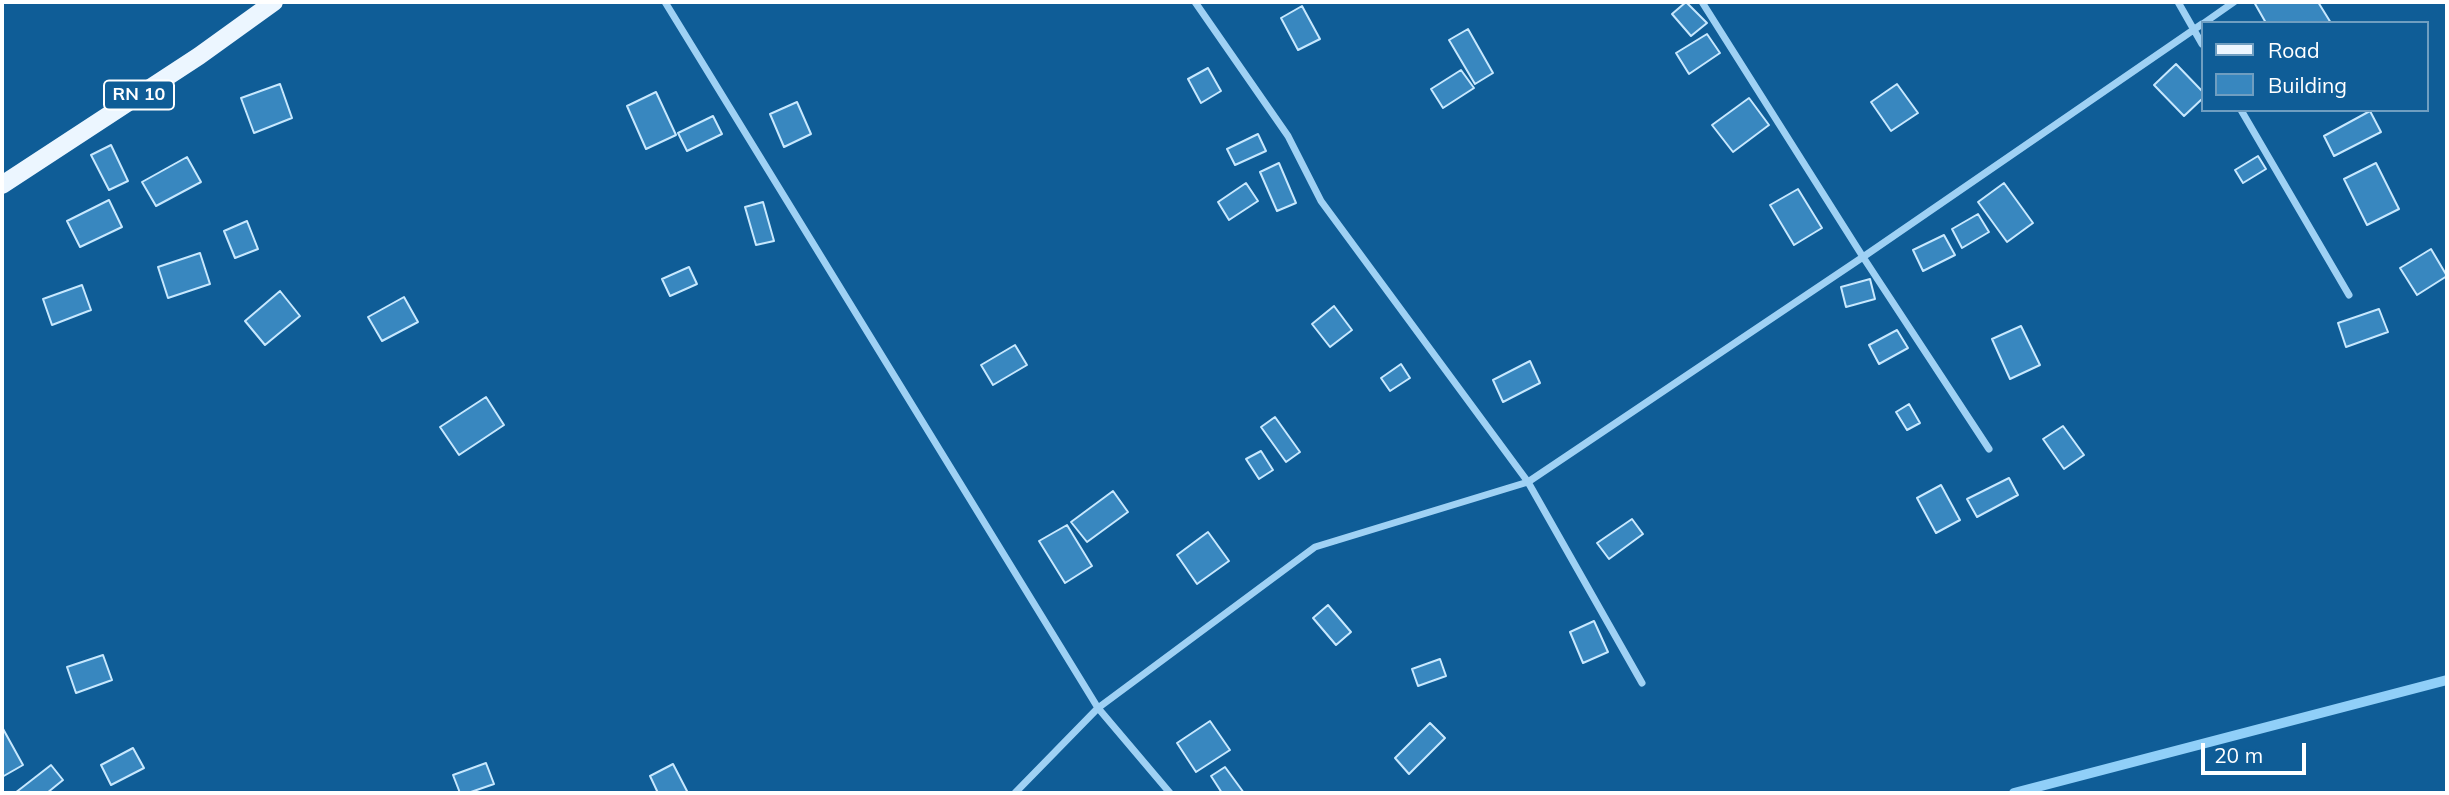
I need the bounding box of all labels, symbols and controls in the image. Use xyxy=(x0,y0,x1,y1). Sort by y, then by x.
legend xyxy=(2200,21,2428,112)
text: Road xyxy=(2268,37,2319,63)
text: Building xyxy=(2268,72,2347,98)
road number: RN 10 xyxy=(104,80,174,110)
scale bar xyxy=(2204,728,2309,772)
text: 20 m xyxy=(2214,742,2263,768)

